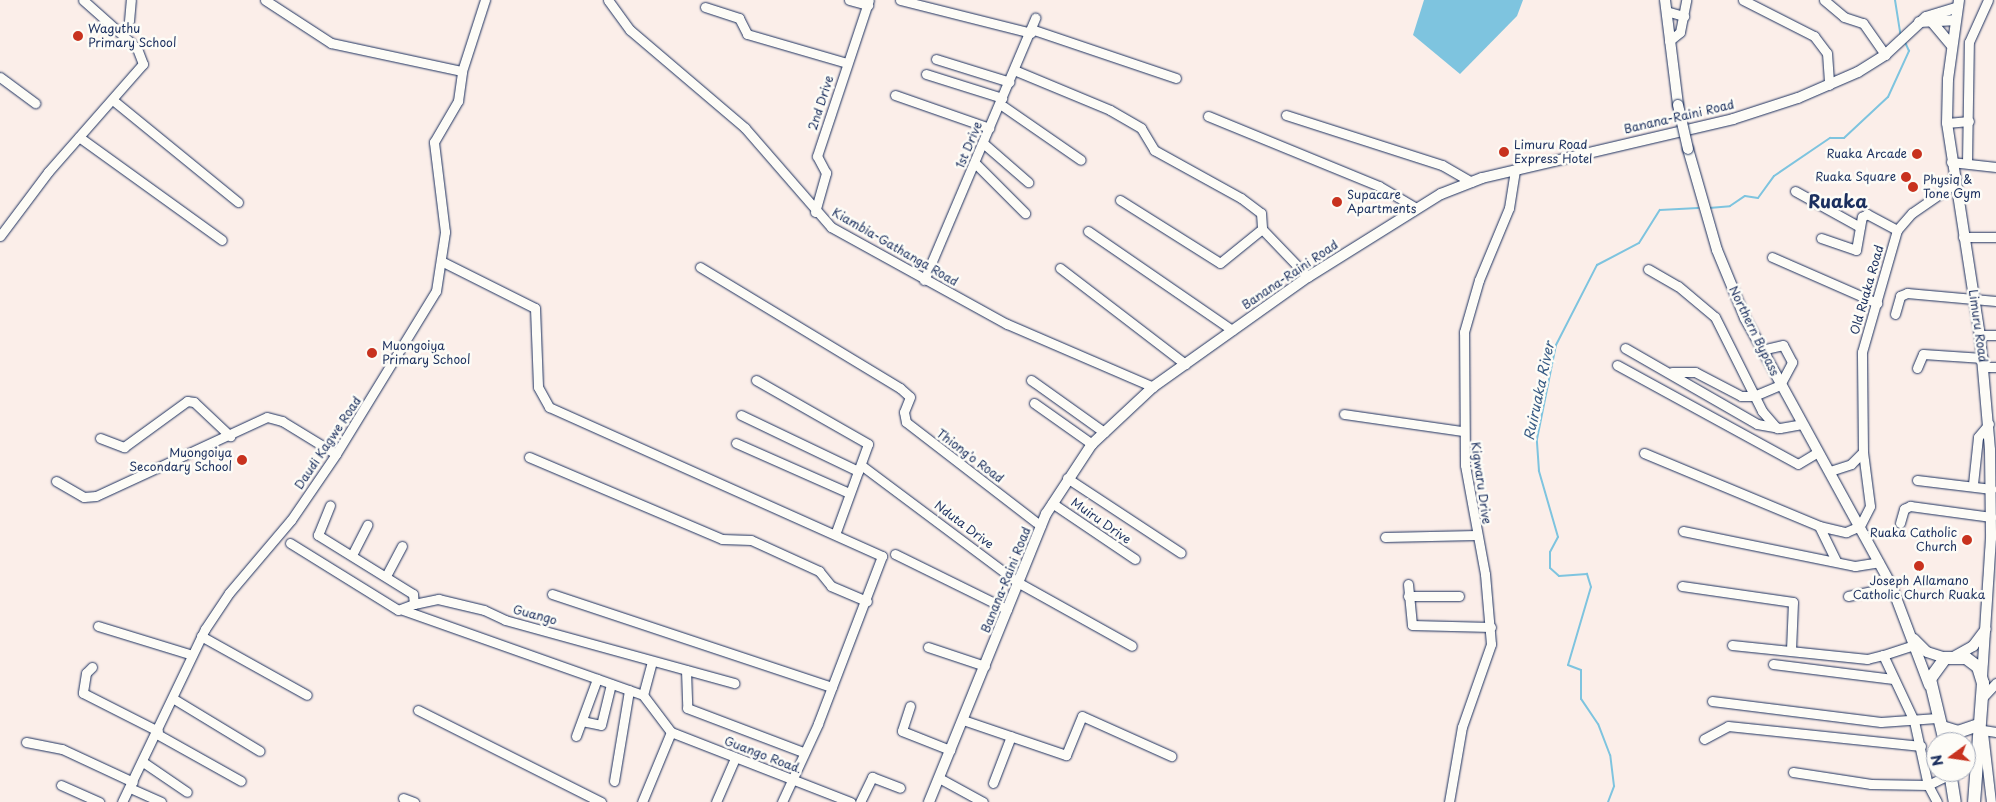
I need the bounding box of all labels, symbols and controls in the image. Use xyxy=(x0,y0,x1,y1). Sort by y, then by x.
place label: Waguthu Primary School xyxy=(88,22,176,50)
marker: Waguthu Primary School xyxy=(72,30,84,42)
street label: 2nd Drive xyxy=(805,73,837,133)
street label: Banana-Raini Road xyxy=(1622,97,1736,137)
street label: 1st Drive xyxy=(952,119,986,171)
place label: Limuru Road Express Hotel xyxy=(1514,138,1592,166)
marker: Limuru Road Express Hotel xyxy=(1498,146,1510,158)
place label: Ruaka Arcade xyxy=(1825,147,1907,161)
marker: Ruaka Arcade xyxy=(1911,148,1923,160)
place label: Ruaka Square xyxy=(1815,170,1896,184)
marker: Ruaka Square xyxy=(1900,171,1912,183)
place label: Physiq & Tone Gym xyxy=(1923,173,1981,201)
marker: Physiq & Tone Gym xyxy=(1907,181,1919,193)
place label: Supacare Apartments xyxy=(1347,188,1416,216)
district label: Ruaka xyxy=(1808,190,1868,212)
marker: Supacare Apartments xyxy=(1331,196,1343,208)
street label: Kiambia-Gathanga Road xyxy=(829,205,961,289)
street label: Banana-Raini Road xyxy=(1239,237,1341,313)
street label: Old Ruaka Road xyxy=(1847,243,1887,337)
street label: Northern Bypass xyxy=(1726,284,1782,378)
street label: Limuru Road xyxy=(1966,289,1990,363)
place label: Muongoiya Primary School xyxy=(382,339,470,367)
water label: Ruiruaka River xyxy=(1520,340,1558,442)
marker: Muongoiya Primary School xyxy=(366,347,378,359)
street label: Daudi Kagwe Road xyxy=(292,394,364,492)
street label: Thiong'o Road xyxy=(934,426,1006,486)
street label: Kigwaru Drive xyxy=(1468,441,1494,525)
place label: Muongoiya Secondary School xyxy=(129,446,232,474)
marker: Muongoiya Secondary School xyxy=(236,454,248,466)
street label: Muiru Drive xyxy=(1069,495,1133,547)
street label: Nduta Drive xyxy=(932,498,996,552)
street label: Banana-Raini Road xyxy=(978,525,1034,635)
place label: Ruaka Catholic Church xyxy=(1869,526,1957,554)
marker: Ruaka Catholic Church xyxy=(1961,534,1973,546)
marker: Joseph Allamano Catholic Church Ruaka xyxy=(1913,560,1925,572)
place label: Joseph Allamano Catholic Church Ruaka xyxy=(1852,574,1986,602)
street label: Guango xyxy=(511,602,559,628)
north arrow xyxy=(1926,732,1976,782)
street label: Guango Road. xyxy=(723,734,803,776)
text: N xyxy=(1925,753,1948,768)

